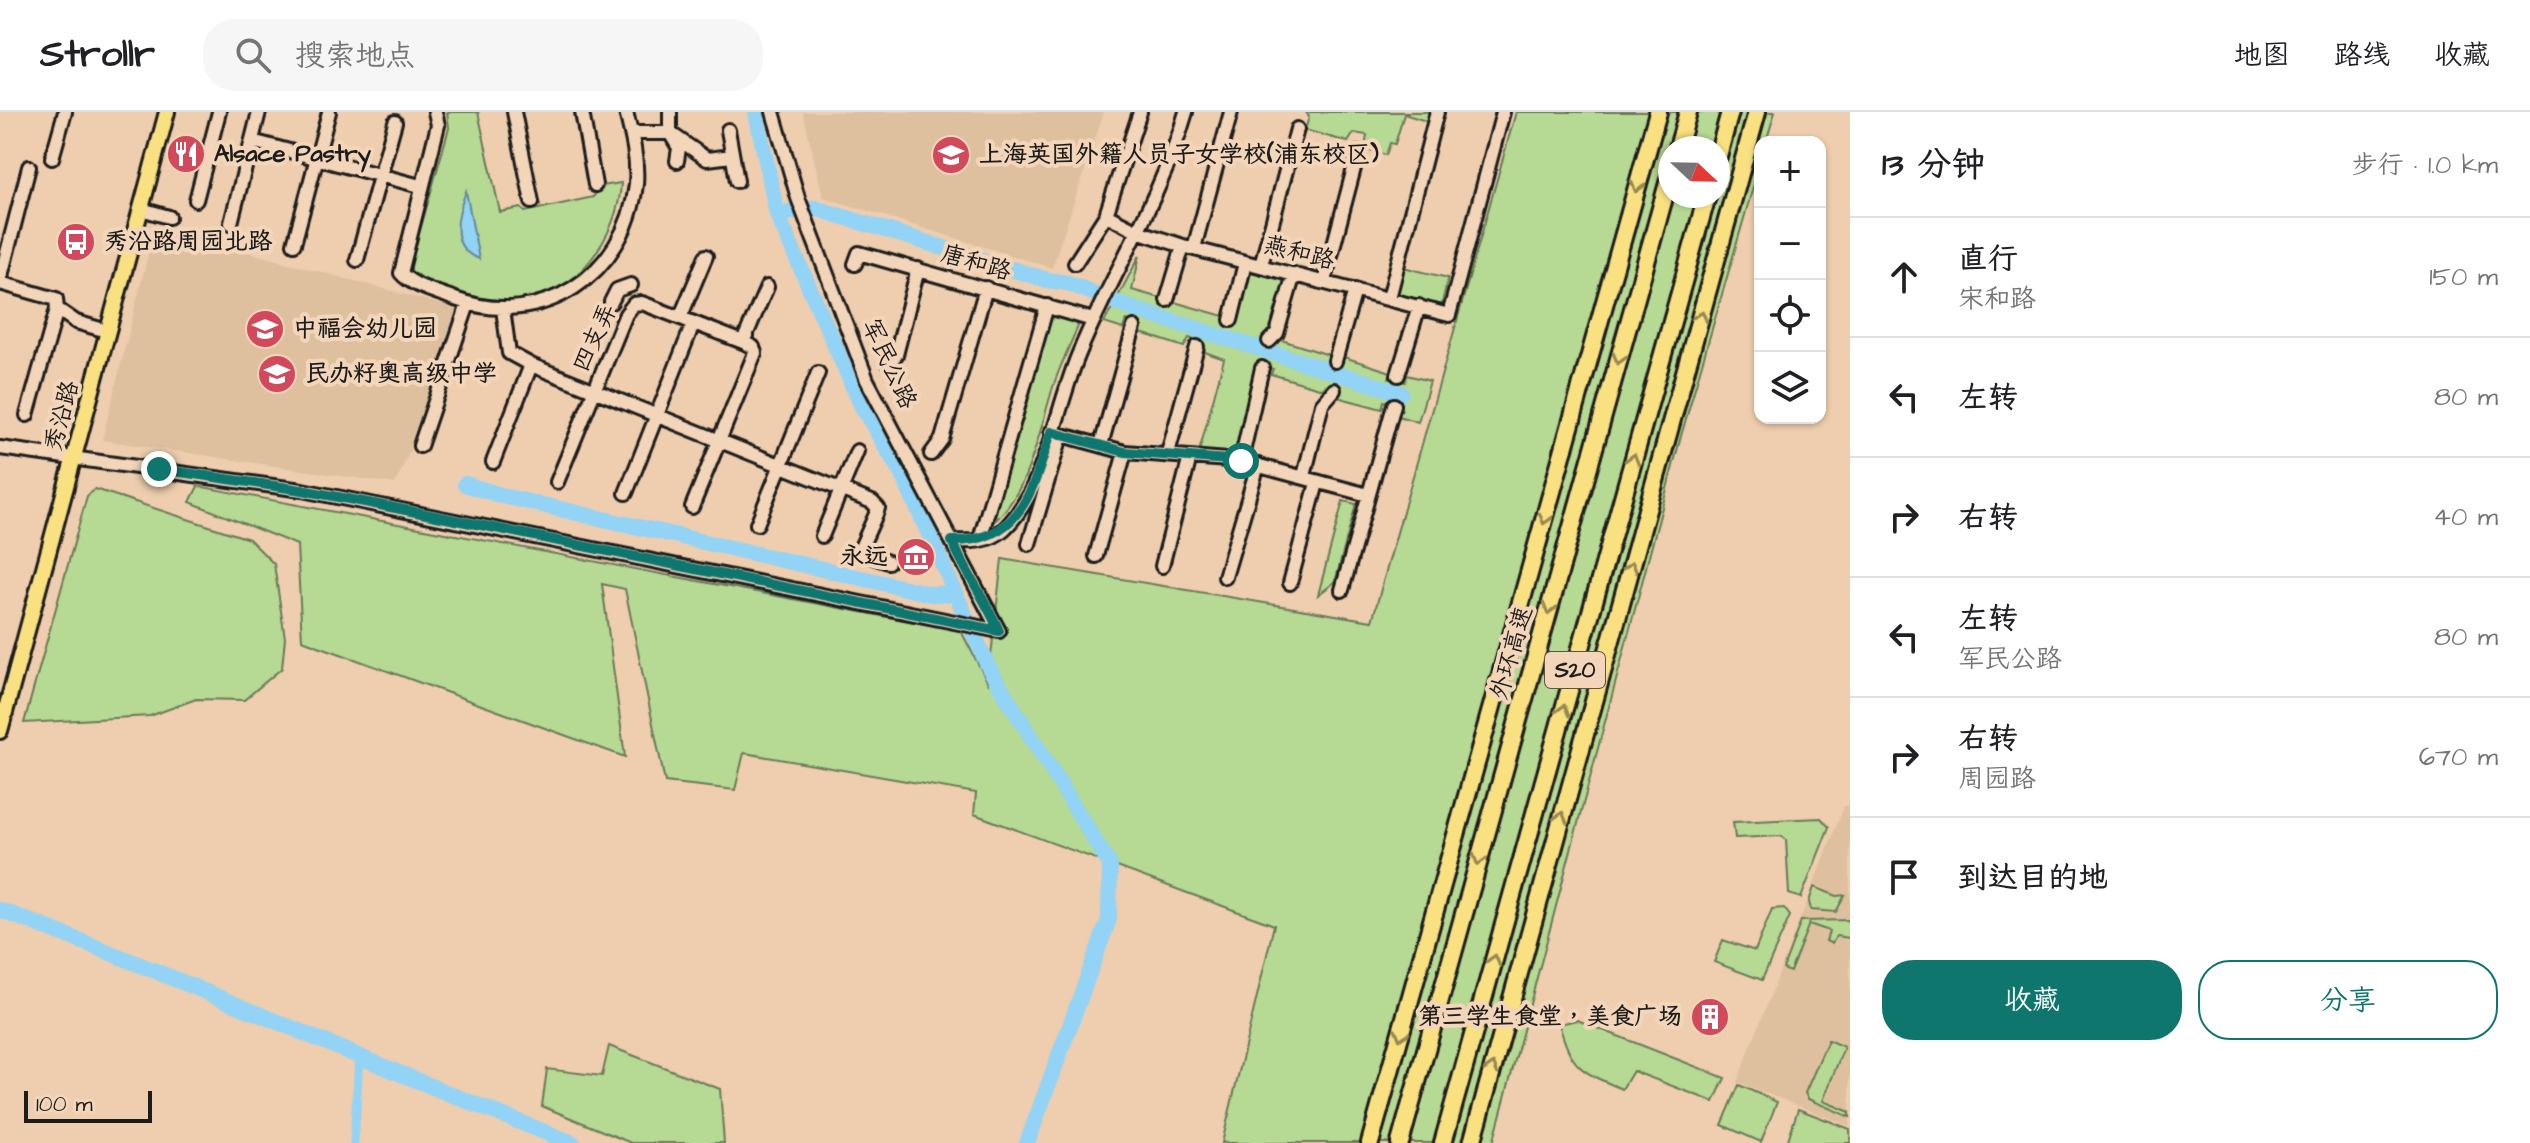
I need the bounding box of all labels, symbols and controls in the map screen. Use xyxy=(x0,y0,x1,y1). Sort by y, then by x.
search box xyxy=(203,19,763,91)
text: Strollr xyxy=(40,29,155,81)
icon: search xyxy=(231,33,275,77)
text: 搜索地点 xyxy=(295,35,415,77)
text: 地图 xyxy=(2234,36,2290,75)
text: 路线 xyxy=(2334,36,2390,75)
text: 收藏 xyxy=(2434,36,2490,75)
restaurant icon: Alsace Pastry xyxy=(165,133,207,175)
school or university icon: 上海英国外籍人员子女学校(浦东校区) xyxy=(930,134,972,176)
north arrow xyxy=(1658,136,1730,208)
map controls xyxy=(1754,136,1826,424)
button: + xyxy=(1754,136,1826,208)
place label: Alsace Pastry xyxy=(214,137,372,173)
place label: 上海英国外籍人员子女学校(浦东校区) xyxy=(979,138,1379,172)
text: 13 分钟 xyxy=(1882,141,1985,189)
text: 步行 · 1.0 km xyxy=(2352,147,2498,183)
one-way arrow xyxy=(1630,180,1646,194)
button: − xyxy=(1754,208,1826,280)
bus stop icon: 秀沿路周园北路 xyxy=(55,221,97,263)
place label: 秀沿路周园北路 xyxy=(104,225,273,259)
street label: 燕和路 xyxy=(1260,228,1338,278)
street label: 唐和路 xyxy=(937,237,1015,289)
text: 直行 xyxy=(1958,238,2018,280)
icon: ahead xyxy=(1882,255,1926,299)
text: 150 m xyxy=(2429,259,2498,295)
button: locate xyxy=(1754,280,1826,352)
text: 宋和路 xyxy=(1958,281,2036,317)
street label: 四支弄 xyxy=(564,298,626,378)
school or university icon: 中福会幼儿园 xyxy=(244,308,286,350)
one-way arrow xyxy=(1691,310,1708,324)
place label: 中福会幼儿园 xyxy=(293,312,437,346)
street label: 军民公路 xyxy=(853,313,925,415)
one-way arrow xyxy=(1612,351,1628,365)
button: layers xyxy=(1754,352,1826,424)
school or university icon: 民办籽奥高级中学 xyxy=(256,353,298,395)
place label: 民办籽奥高级中学 xyxy=(305,357,497,391)
icon: left xyxy=(1882,375,1926,419)
street label: 秀沿路 xyxy=(36,377,88,455)
text: 左转 xyxy=(1958,377,2018,419)
text: 80 m xyxy=(2434,379,2498,415)
route start xyxy=(1223,443,1259,479)
route end xyxy=(141,451,177,487)
one-way arrow xyxy=(1624,453,1641,467)
icon: right xyxy=(1882,495,1926,539)
text: 右转 xyxy=(1958,497,2018,539)
text: 40 m xyxy=(2433,499,2498,535)
one-way arrow xyxy=(1538,511,1554,525)
museum icon: 永远 xyxy=(895,536,937,578)
place label: 永远 xyxy=(840,540,888,574)
one-way arrow xyxy=(1622,560,1638,574)
text: 左转 xyxy=(1958,598,2018,640)
street label: 外环高速 xyxy=(1482,602,1542,704)
one-way arrow xyxy=(1542,602,1558,616)
icon: left xyxy=(1882,615,1926,659)
text: 80 m xyxy=(2434,619,2498,655)
text: 军民公路 xyxy=(1958,641,2062,677)
road number: S20 xyxy=(1545,652,1605,688)
one-way arrow xyxy=(1554,703,1571,717)
text: 右转 xyxy=(1958,718,2018,760)
icon: right xyxy=(1882,735,1926,779)
text: 670 m xyxy=(2419,739,2498,775)
text: 周园路 xyxy=(1958,761,2036,797)
one-way arrow xyxy=(1552,811,1569,825)
one-way arrow xyxy=(1472,852,1488,866)
icon: arrive xyxy=(1882,855,1926,899)
text: 到达目的地 xyxy=(1958,857,2108,899)
one-way arrow xyxy=(1484,954,1501,967)
button: 收藏 xyxy=(1882,960,2182,1040)
button: 分享 xyxy=(2198,960,2498,1040)
building icon: 第三学生食堂，美食广场 xyxy=(1689,996,1731,1038)
place label: 第三学生食堂，美食广场 xyxy=(1418,1000,1682,1034)
one-way arrow xyxy=(1394,1027,1410,1041)
one-way arrow xyxy=(1482,1061,1499,1075)
scale bar xyxy=(24,1087,152,1123)
text: 100 m xyxy=(36,1089,93,1120)

